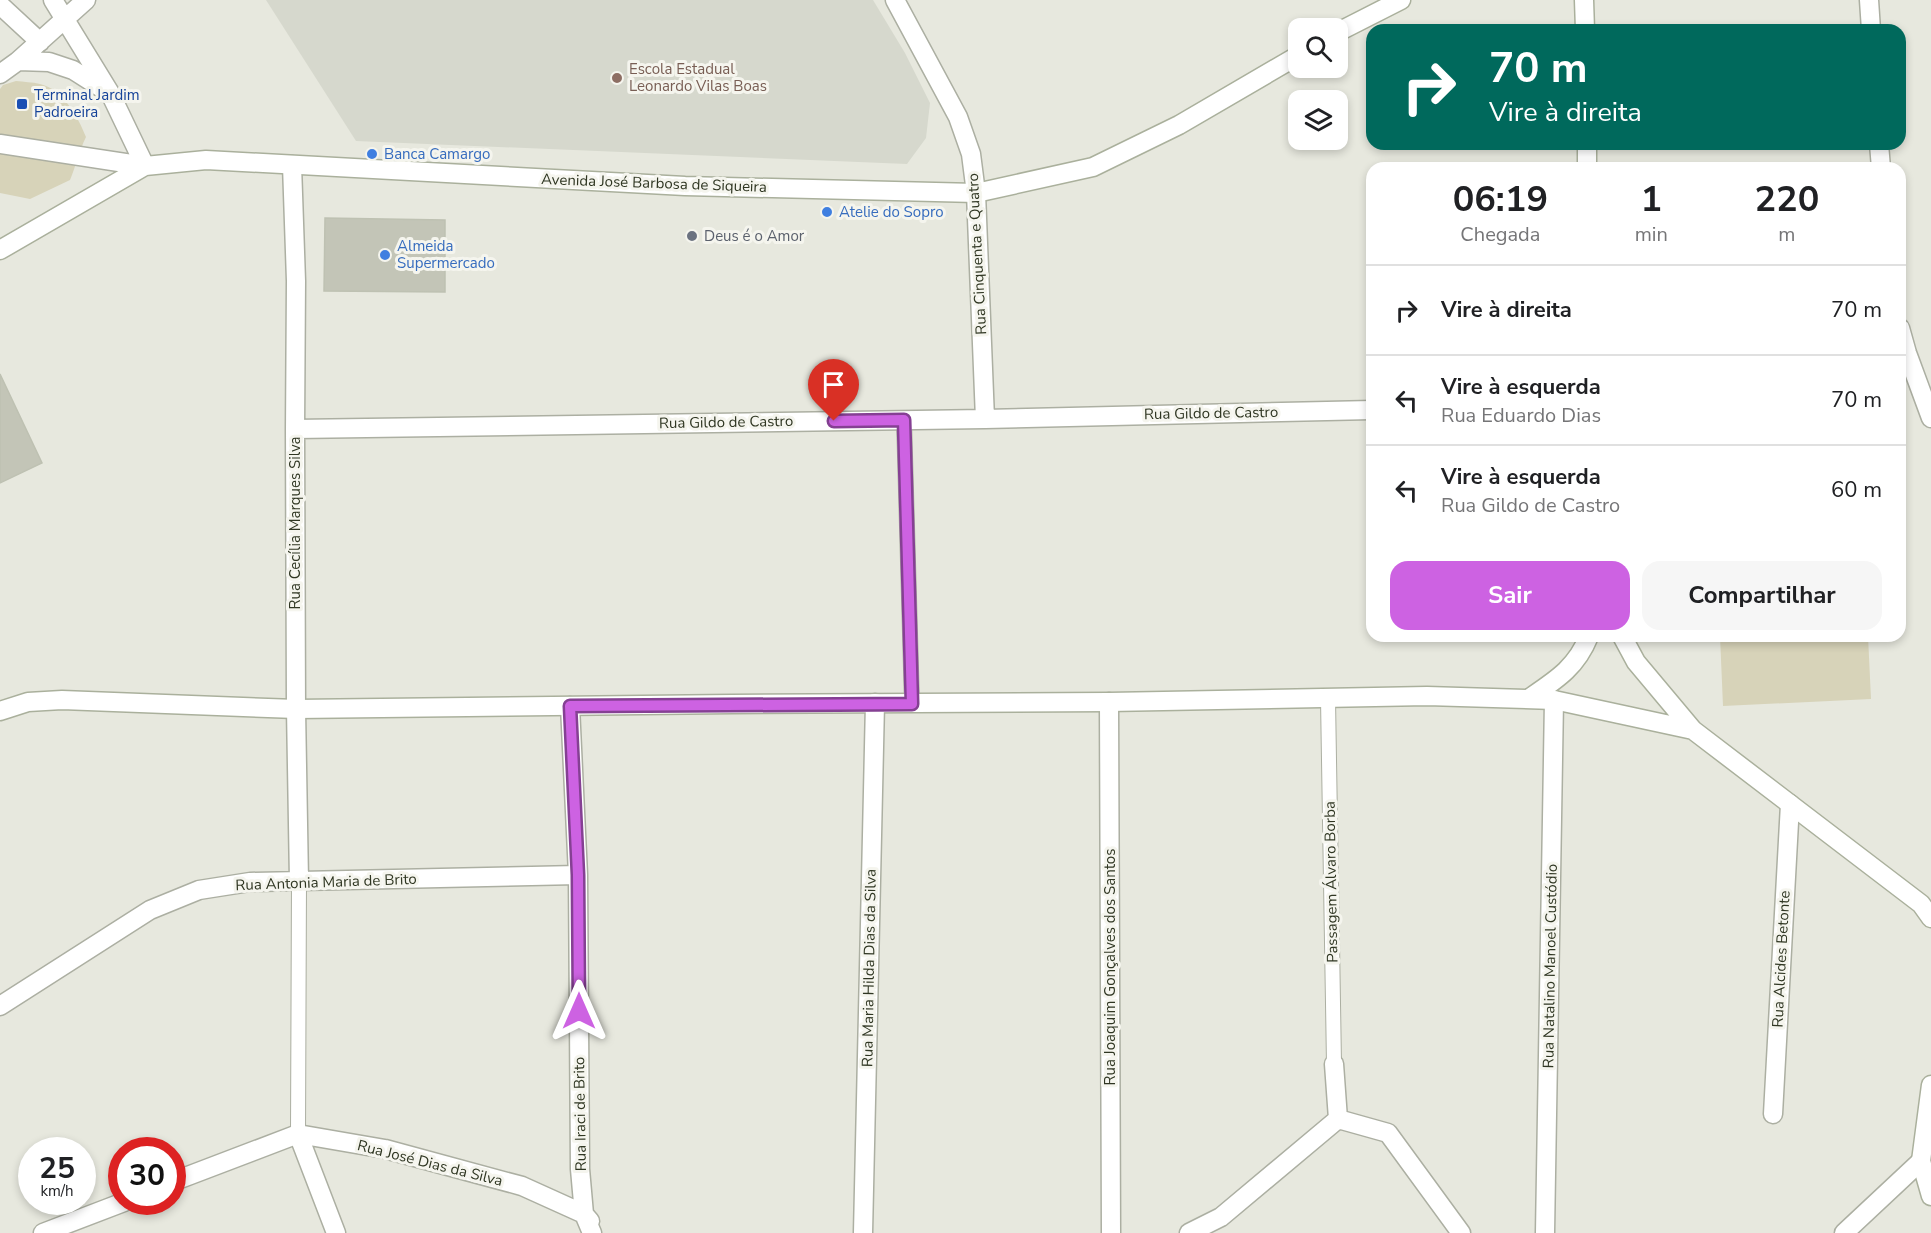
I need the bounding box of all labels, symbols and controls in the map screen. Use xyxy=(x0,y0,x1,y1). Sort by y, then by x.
map controls xyxy=(1288,18,1348,150)
button: search xyxy=(1288,18,1348,78)
text: 70 m xyxy=(1489,40,1588,97)
icon: right xyxy=(1390,48,1468,126)
place label: Escola Estadual Leonardo Vilas Boas xyxy=(629,59,767,96)
marker: Escola Estadual Leonardo Vilas Boas xyxy=(610,71,624,85)
place label: Terminal Jardim Padroeira xyxy=(34,85,139,122)
button: layers xyxy=(1288,90,1348,150)
text: Vire à direita xyxy=(1489,94,1642,131)
marker: Terminal Jardim Padroeira xyxy=(15,97,29,111)
place label: Banca Camargo xyxy=(384,144,490,164)
marker: Banca Camargo xyxy=(365,147,379,161)
street label: Avenida José Barbosa de Siqueira xyxy=(541,169,767,197)
street label: Rua Cinquenta e Quatro xyxy=(963,173,991,335)
text: 06:19 xyxy=(1453,175,1548,224)
text: 1 xyxy=(1640,175,1662,224)
text: 220 xyxy=(1754,175,1819,224)
place label: Atelie do Sopro xyxy=(839,202,944,222)
marker: Atelie do Sopro xyxy=(820,205,834,219)
text: Chegada xyxy=(1460,221,1540,248)
text: min xyxy=(1635,221,1668,248)
text: m xyxy=(1778,221,1795,248)
place label: Deus é o Amor xyxy=(704,226,805,246)
marker: Deus é o Amor xyxy=(685,229,699,243)
place label: Almeida Supermercado xyxy=(397,236,495,273)
marker: Almeida Supermercado xyxy=(378,248,392,262)
icon: right xyxy=(1390,294,1423,327)
text: Vire à direita xyxy=(1441,295,1572,325)
text: 70 m xyxy=(1831,295,1882,325)
pin xyxy=(808,359,859,421)
icon: arrive xyxy=(817,368,850,401)
text: Vire à esquerda xyxy=(1441,372,1601,402)
icon: left xyxy=(1390,384,1423,417)
text: 70 m xyxy=(1831,385,1882,415)
street label: Rua Gildo de Castro xyxy=(1144,402,1278,424)
text: Rua Eduardo Dias xyxy=(1441,402,1601,429)
street label: Rua Gildo de Castro xyxy=(659,411,793,433)
street label: Rua Cecília Marques Silva xyxy=(285,437,305,609)
text: Vire à esquerda xyxy=(1441,462,1601,492)
icon: left xyxy=(1390,474,1423,507)
text: 60 m xyxy=(1831,475,1882,505)
text: Rua Gildo de Castro xyxy=(1441,492,1620,519)
button: Sair xyxy=(1390,561,1630,630)
button: Compartilhar xyxy=(1642,561,1882,630)
street label: Passagem Álvaro Borba xyxy=(1320,801,1342,963)
street label: Rua Joaquim Gonçalves dos Santos xyxy=(1100,849,1120,1085)
street label: Rua Natalino Manoel Custódio xyxy=(1538,864,1562,1068)
street label: Rua Antonia Maria de Brito xyxy=(235,869,417,895)
street label: Rua Maria Hilda Dias da Silva xyxy=(857,869,881,1067)
street label: Rua Alcides Betonte xyxy=(1767,890,1795,1028)
position arrow xyxy=(547,979,611,1043)
street label: Rua Iraci de Brito xyxy=(569,1056,591,1172)
street label: Rua José Dias da Silva xyxy=(355,1135,505,1191)
speed limit sign: 30 xyxy=(108,1137,186,1215)
text: 25 xyxy=(39,1148,75,1189)
text: km/h xyxy=(40,1181,74,1201)

